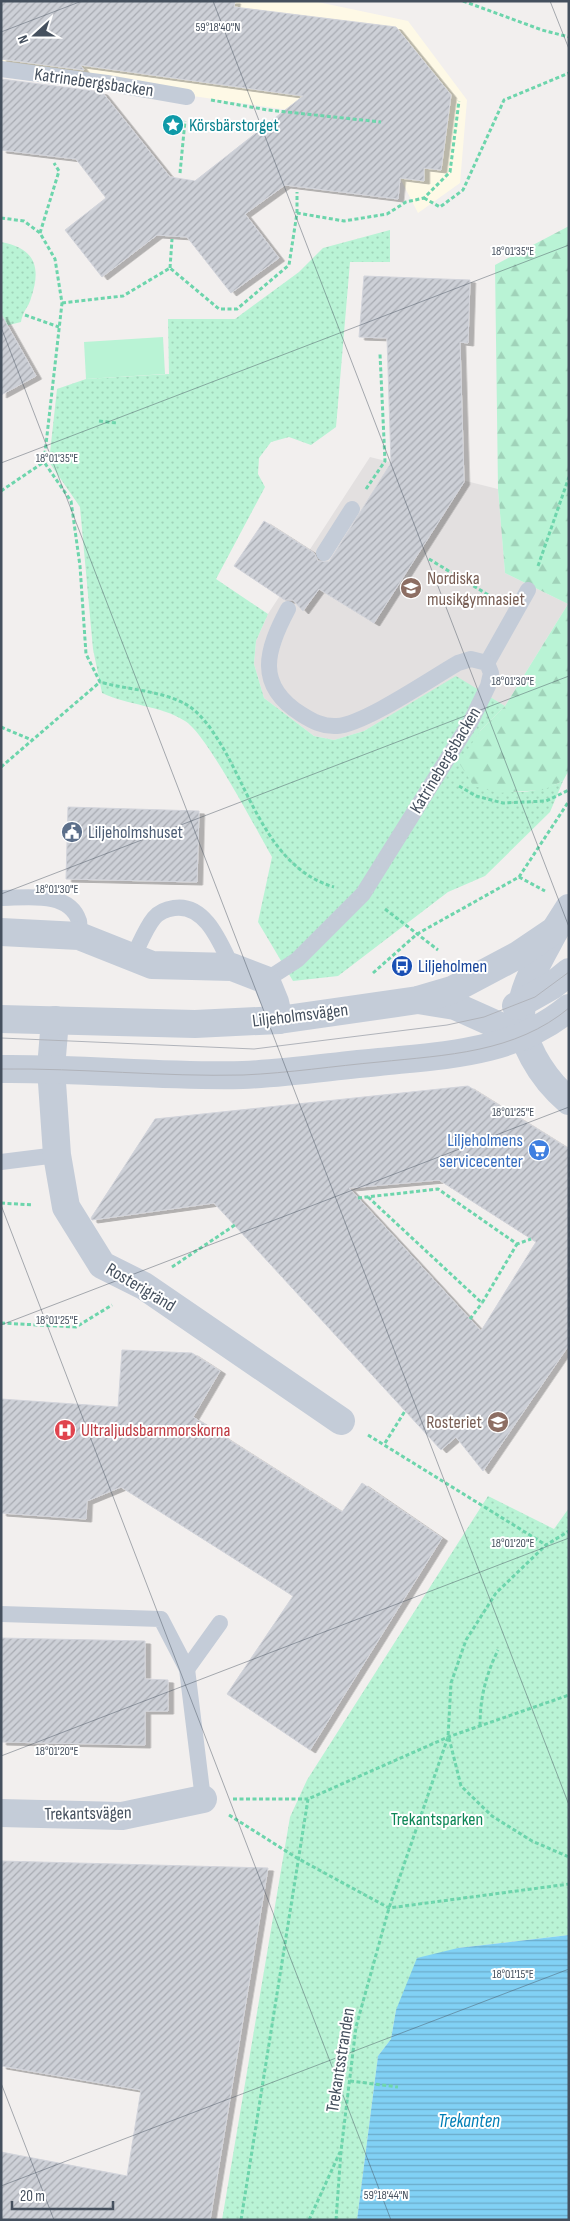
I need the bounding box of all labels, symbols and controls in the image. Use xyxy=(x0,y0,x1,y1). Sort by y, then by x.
north arrow xyxy=(10,10,60,60)
text: 59°18'40"N xyxy=(196,20,240,35)
text: N xyxy=(14,33,33,46)
street label: Katrinebergsbacken xyxy=(33,64,155,101)
place icon: Körsbärstorget xyxy=(161,113,185,137)
place label: Körsbärstorget xyxy=(189,115,279,136)
text: 18°01'35"E xyxy=(492,244,534,259)
text: 18°01'35"E xyxy=(36,451,78,466)
place label: Nordiska musikgymnasiet xyxy=(427,568,525,610)
school or university icon: Nordiska musikgymnasiet xyxy=(399,576,423,600)
text: 18°01'30"E xyxy=(492,674,534,689)
street label: Katrinebergsbacken xyxy=(406,703,485,817)
public building icon: Liljeholmshuset xyxy=(60,820,84,844)
place label: Liljeholmshuset xyxy=(88,822,184,843)
text: 18°01'30"E xyxy=(36,882,78,897)
bus stop icon: Liljeholmen xyxy=(390,954,414,978)
place label: Liljeholmen xyxy=(418,956,487,977)
street label: Liljeholmsvägen xyxy=(251,999,349,1032)
text: 18°01'25"E xyxy=(492,1105,534,1120)
place label: Liljeholmens servicecenter xyxy=(439,1130,523,1172)
supermarket icon: Liljeholmens servicecenter xyxy=(527,1138,551,1162)
street label: Rosterigränd xyxy=(102,1259,179,1316)
text: 18°01'25"E xyxy=(36,1313,78,1328)
school or university icon: Rosteriet xyxy=(486,1410,510,1434)
place label: Rosteriet xyxy=(426,1412,482,1433)
hospital icon: Ultraljudsbarnmorskorna xyxy=(53,1418,77,1442)
place label: Ultraljudsbarnmorskorna xyxy=(81,1420,231,1441)
text: 18°01'20"E xyxy=(492,1536,534,1551)
text: 18°01'20"E xyxy=(36,1744,78,1759)
street label: Trekantsvägen xyxy=(44,1802,132,1825)
park label: Trekantsparken xyxy=(391,1809,483,1830)
text: 18°01'15"E xyxy=(492,1967,534,1982)
street label: Trekantsstranden xyxy=(322,2006,359,2114)
water label: Trekanten xyxy=(438,2110,500,2133)
scale bar xyxy=(12,2178,114,2210)
text: 20 m xyxy=(20,2187,45,2206)
text: 59°18'44"N xyxy=(364,2188,408,2203)

